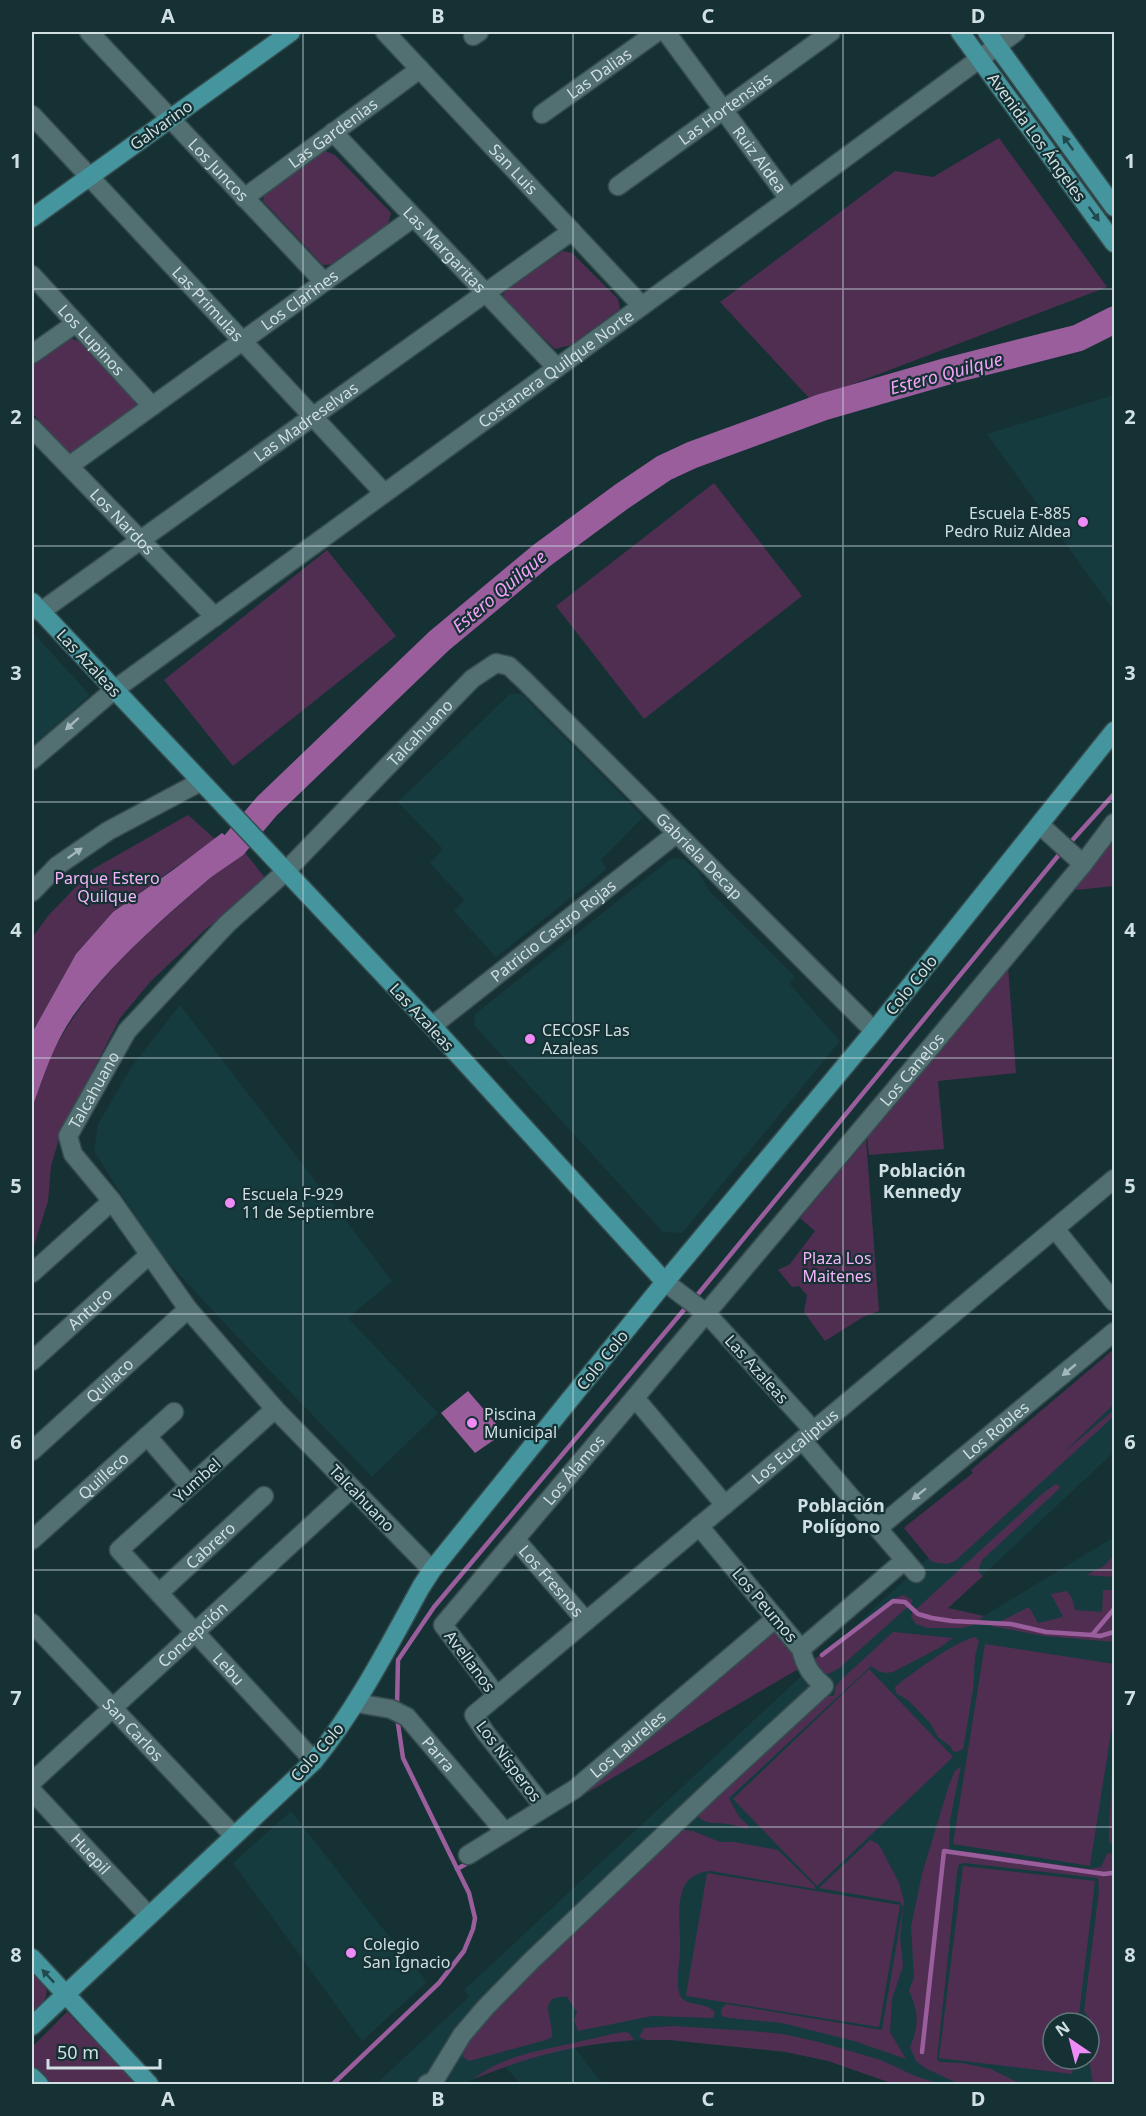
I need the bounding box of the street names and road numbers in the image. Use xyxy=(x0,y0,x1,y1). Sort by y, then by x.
street label: Las Dalias xyxy=(562,43,636,104)
street label: Las Hortensias xyxy=(674,67,776,150)
street label: Avenida Los Ángeles xyxy=(983,68,1091,206)
street label: Las Gardenias xyxy=(284,93,382,173)
street label: Galvarino xyxy=(125,95,197,155)
street label: Ruiz Aldea xyxy=(728,121,792,197)
street label: Los Juncos xyxy=(183,133,254,206)
street label: San Luis xyxy=(484,139,543,199)
street label: Las Margaritas xyxy=(398,202,491,297)
street label: Las Primulas xyxy=(167,261,248,346)
street label: Los Clarines xyxy=(256,265,343,335)
street label: Los Lupinos xyxy=(53,299,130,380)
street label: Costanera Quilque Norte xyxy=(473,305,638,433)
street label: Las Madreselvas xyxy=(249,377,362,467)
street label: Los Nardos xyxy=(85,483,160,559)
street label: Las Azaleas xyxy=(52,624,126,702)
street label: Talcahuano xyxy=(382,694,458,771)
street label: Gabriela Decap xyxy=(651,808,748,904)
street label: Patricio Castro Rojas xyxy=(486,874,620,987)
street label: Colo Colo xyxy=(880,950,942,1020)
street label: Las Azaleas xyxy=(385,978,459,1056)
street label: Los Canelos xyxy=(874,1028,949,1111)
street label: Talcahuano xyxy=(63,1047,124,1133)
street label: Antuco xyxy=(63,1283,117,1335)
street label: Colo Colo xyxy=(571,1325,633,1395)
street label: Las Azaleas xyxy=(720,1330,794,1408)
street label: Quilaco xyxy=(81,1353,138,1408)
street label: Los Robles xyxy=(958,1396,1034,1464)
street label: Los Eucaliptus xyxy=(747,1404,843,1489)
street label: Los Álamos xyxy=(538,1430,610,1510)
street label: Quilleco xyxy=(73,1447,133,1504)
street label: Yumbel xyxy=(169,1453,225,1507)
street label: Talcahuano xyxy=(324,1460,400,1536)
street label: Cabrero xyxy=(181,1517,240,1574)
street label: Los Fresnos xyxy=(514,1540,589,1622)
street label: Los Peumos xyxy=(727,1563,803,1647)
street label: Concepción xyxy=(153,1597,232,1672)
street label: Avellanos xyxy=(440,1626,500,1696)
street label: Lebu xyxy=(208,1648,249,1690)
street label: San Carlos xyxy=(98,1693,168,1766)
street label: Los Laureles xyxy=(585,1705,670,1783)
street label: Los Nísperos xyxy=(471,1716,547,1806)
street label: Colo Colo xyxy=(285,1718,349,1786)
street label: Parra xyxy=(417,1731,460,1777)
street label: Huepil xyxy=(66,1828,116,1879)

